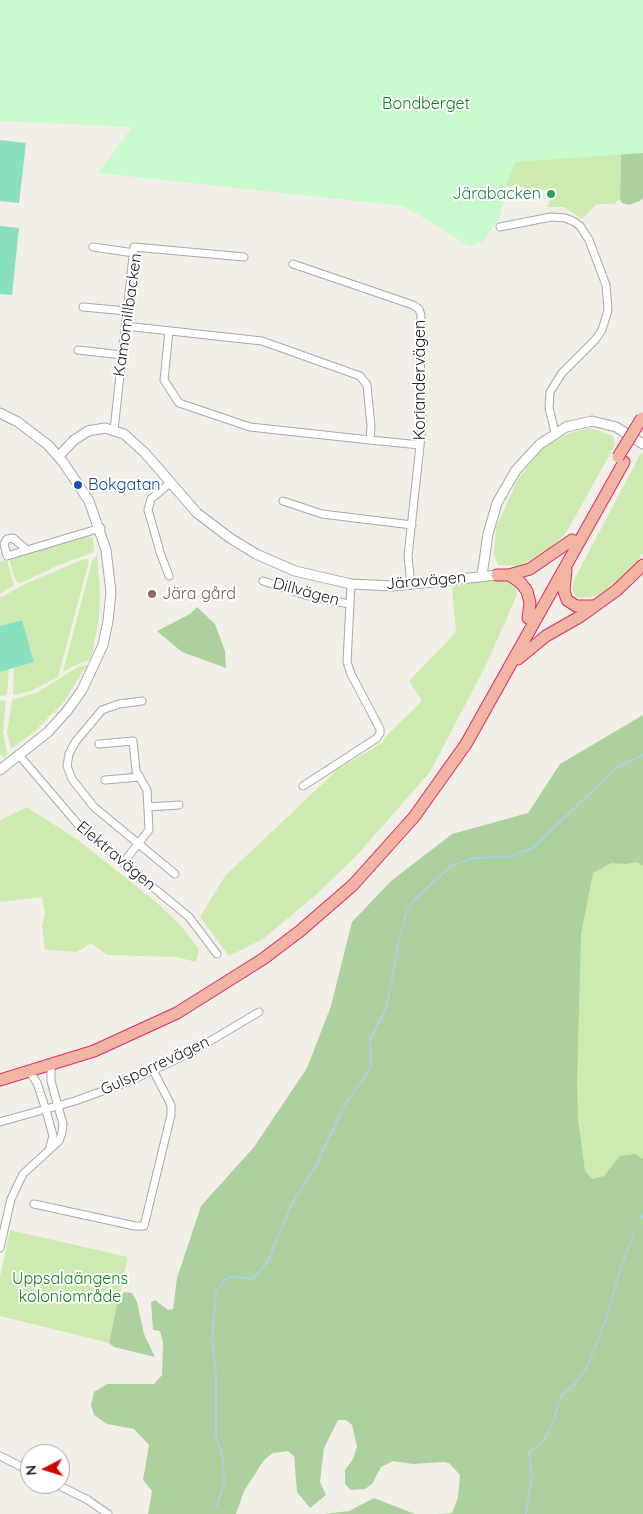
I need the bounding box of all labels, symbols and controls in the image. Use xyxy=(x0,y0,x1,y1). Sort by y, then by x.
park label: Bondberget xyxy=(382,94,470,114)
place label: Järabacken xyxy=(452,184,541,204)
marker: Järabacken xyxy=(545,188,557,200)
street label: Kamomillbacken xyxy=(110,252,146,378)
street label: Koriandervägen xyxy=(410,320,430,440)
place label: Bokgatan xyxy=(88,475,161,495)
marker: Bokgatan xyxy=(72,479,84,491)
street label: Järavägen xyxy=(385,568,467,594)
street label: Dillvägen xyxy=(271,574,341,610)
place label: Jära gård xyxy=(162,584,236,604)
marker: Jära gård xyxy=(146,588,158,600)
street label: Elektravägen xyxy=(73,817,159,895)
street label: Gulsporrevägen xyxy=(98,1032,212,1100)
park label: Uppsalaängens koloniområde xyxy=(12,1269,128,1307)
north arrow xyxy=(20,1444,70,1494)
text: N xyxy=(22,1464,40,1476)

